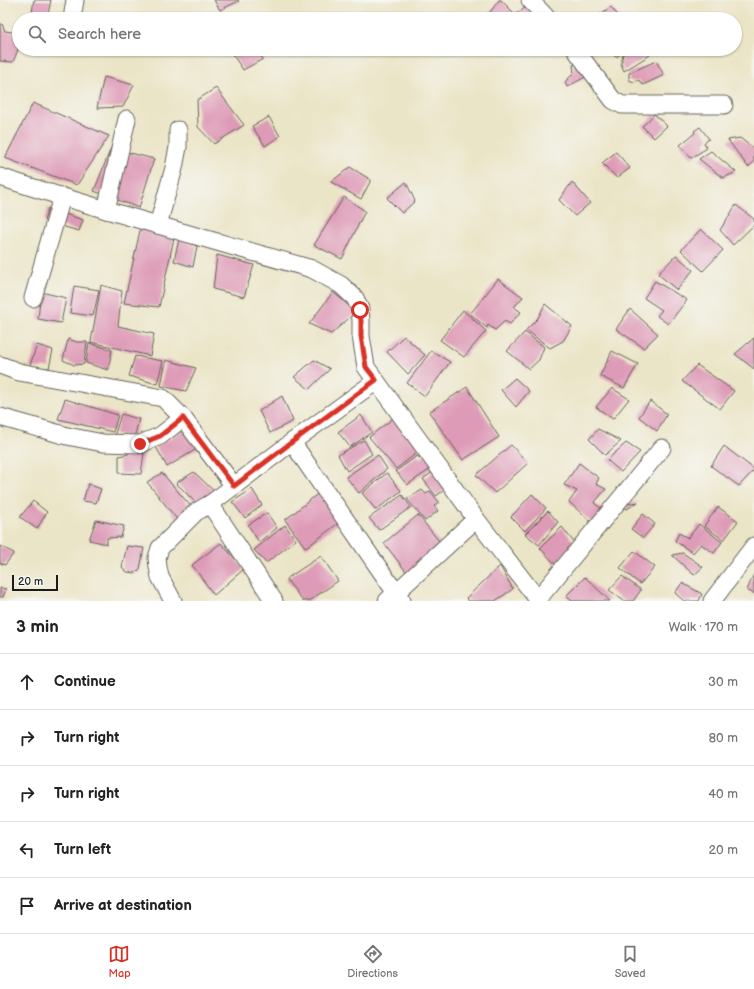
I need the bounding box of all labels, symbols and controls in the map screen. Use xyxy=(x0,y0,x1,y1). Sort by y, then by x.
search box xyxy=(12,12,742,56)
icon: search xyxy=(26,23,48,45)
text: Search here xyxy=(58,25,141,44)
route start xyxy=(351,301,369,319)
route end xyxy=(131,435,149,453)
scale bar xyxy=(12,573,58,592)
text: 20 m xyxy=(18,575,43,588)
text: 3 min xyxy=(16,617,59,637)
text: Walk · 170 m xyxy=(668,619,738,635)
icon: ahead xyxy=(16,671,38,693)
text: Continue xyxy=(54,672,116,691)
text: 30 m xyxy=(708,674,738,690)
icon: right xyxy=(16,727,38,749)
text: Turn right xyxy=(54,728,119,747)
text: 80 m xyxy=(709,730,738,746)
icon: right xyxy=(16,783,38,805)
text: Turn right xyxy=(54,784,119,803)
text: 40 m xyxy=(708,786,738,802)
icon: left xyxy=(16,839,38,861)
text: Turn left xyxy=(54,840,111,859)
text: 20 m xyxy=(708,842,738,858)
icon: arrive xyxy=(16,895,38,917)
text: Arrive at destination xyxy=(54,896,192,915)
tab: Map xyxy=(108,943,131,980)
tab: Directions xyxy=(347,943,398,980)
tab: Saved xyxy=(615,943,646,980)

